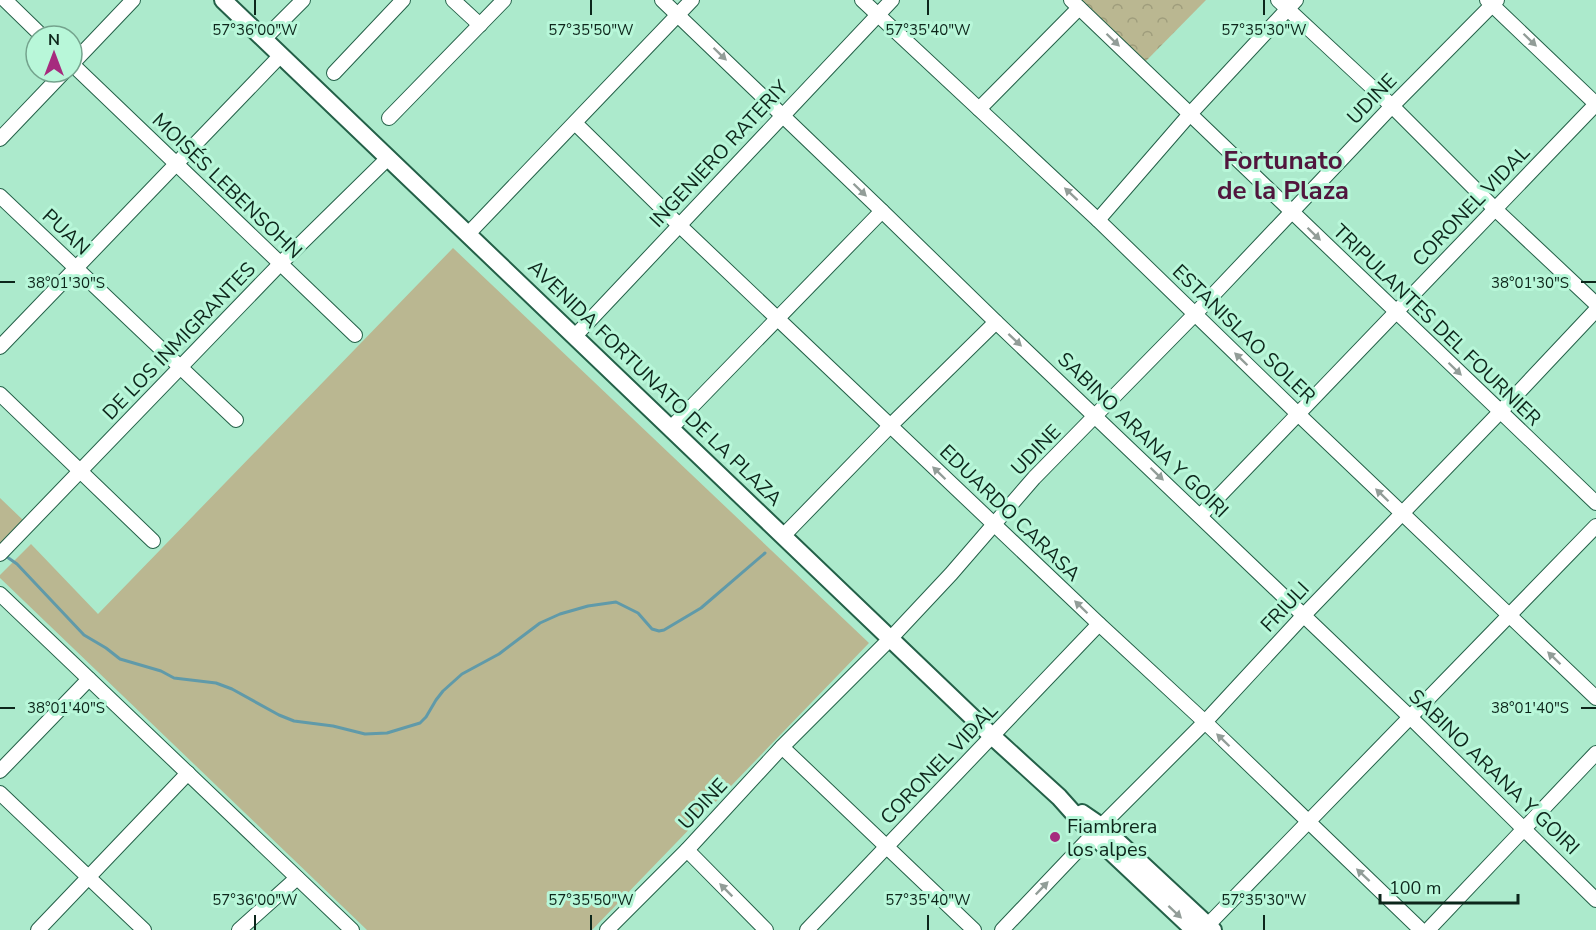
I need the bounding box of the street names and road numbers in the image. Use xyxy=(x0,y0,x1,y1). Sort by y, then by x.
street label: UDINE xyxy=(1341,68,1403,130)
street label: INGENIERO RATERIY xyxy=(644,74,795,233)
street label: MOISÉS LEBENSOHN xyxy=(146,107,308,265)
street label: CORONEL VIDAL xyxy=(1406,140,1536,272)
street label: PUAN xyxy=(36,203,96,261)
street label: TRIPULANTES DEL FOURNIER xyxy=(1327,218,1547,432)
street label: AVENIDA FORTUNATO DE LA PLAZA xyxy=(522,254,788,512)
street label: DE LOS INMIGRANTES xyxy=(97,256,261,426)
street label: ESTANISLAO SOLER xyxy=(1166,258,1322,410)
street label: SABINO ARANA Y GOIRI xyxy=(1052,346,1234,524)
street label: UDINE xyxy=(1005,419,1067,481)
street label: EDUARDO CARASA xyxy=(934,439,1087,588)
street label: FRIULI xyxy=(1255,576,1315,638)
street label: SABINO ARANA Y GOIRI xyxy=(1403,683,1585,861)
street label: CORONEL VIDAL xyxy=(874,698,1004,830)
street label: UDINE xyxy=(672,772,734,836)

